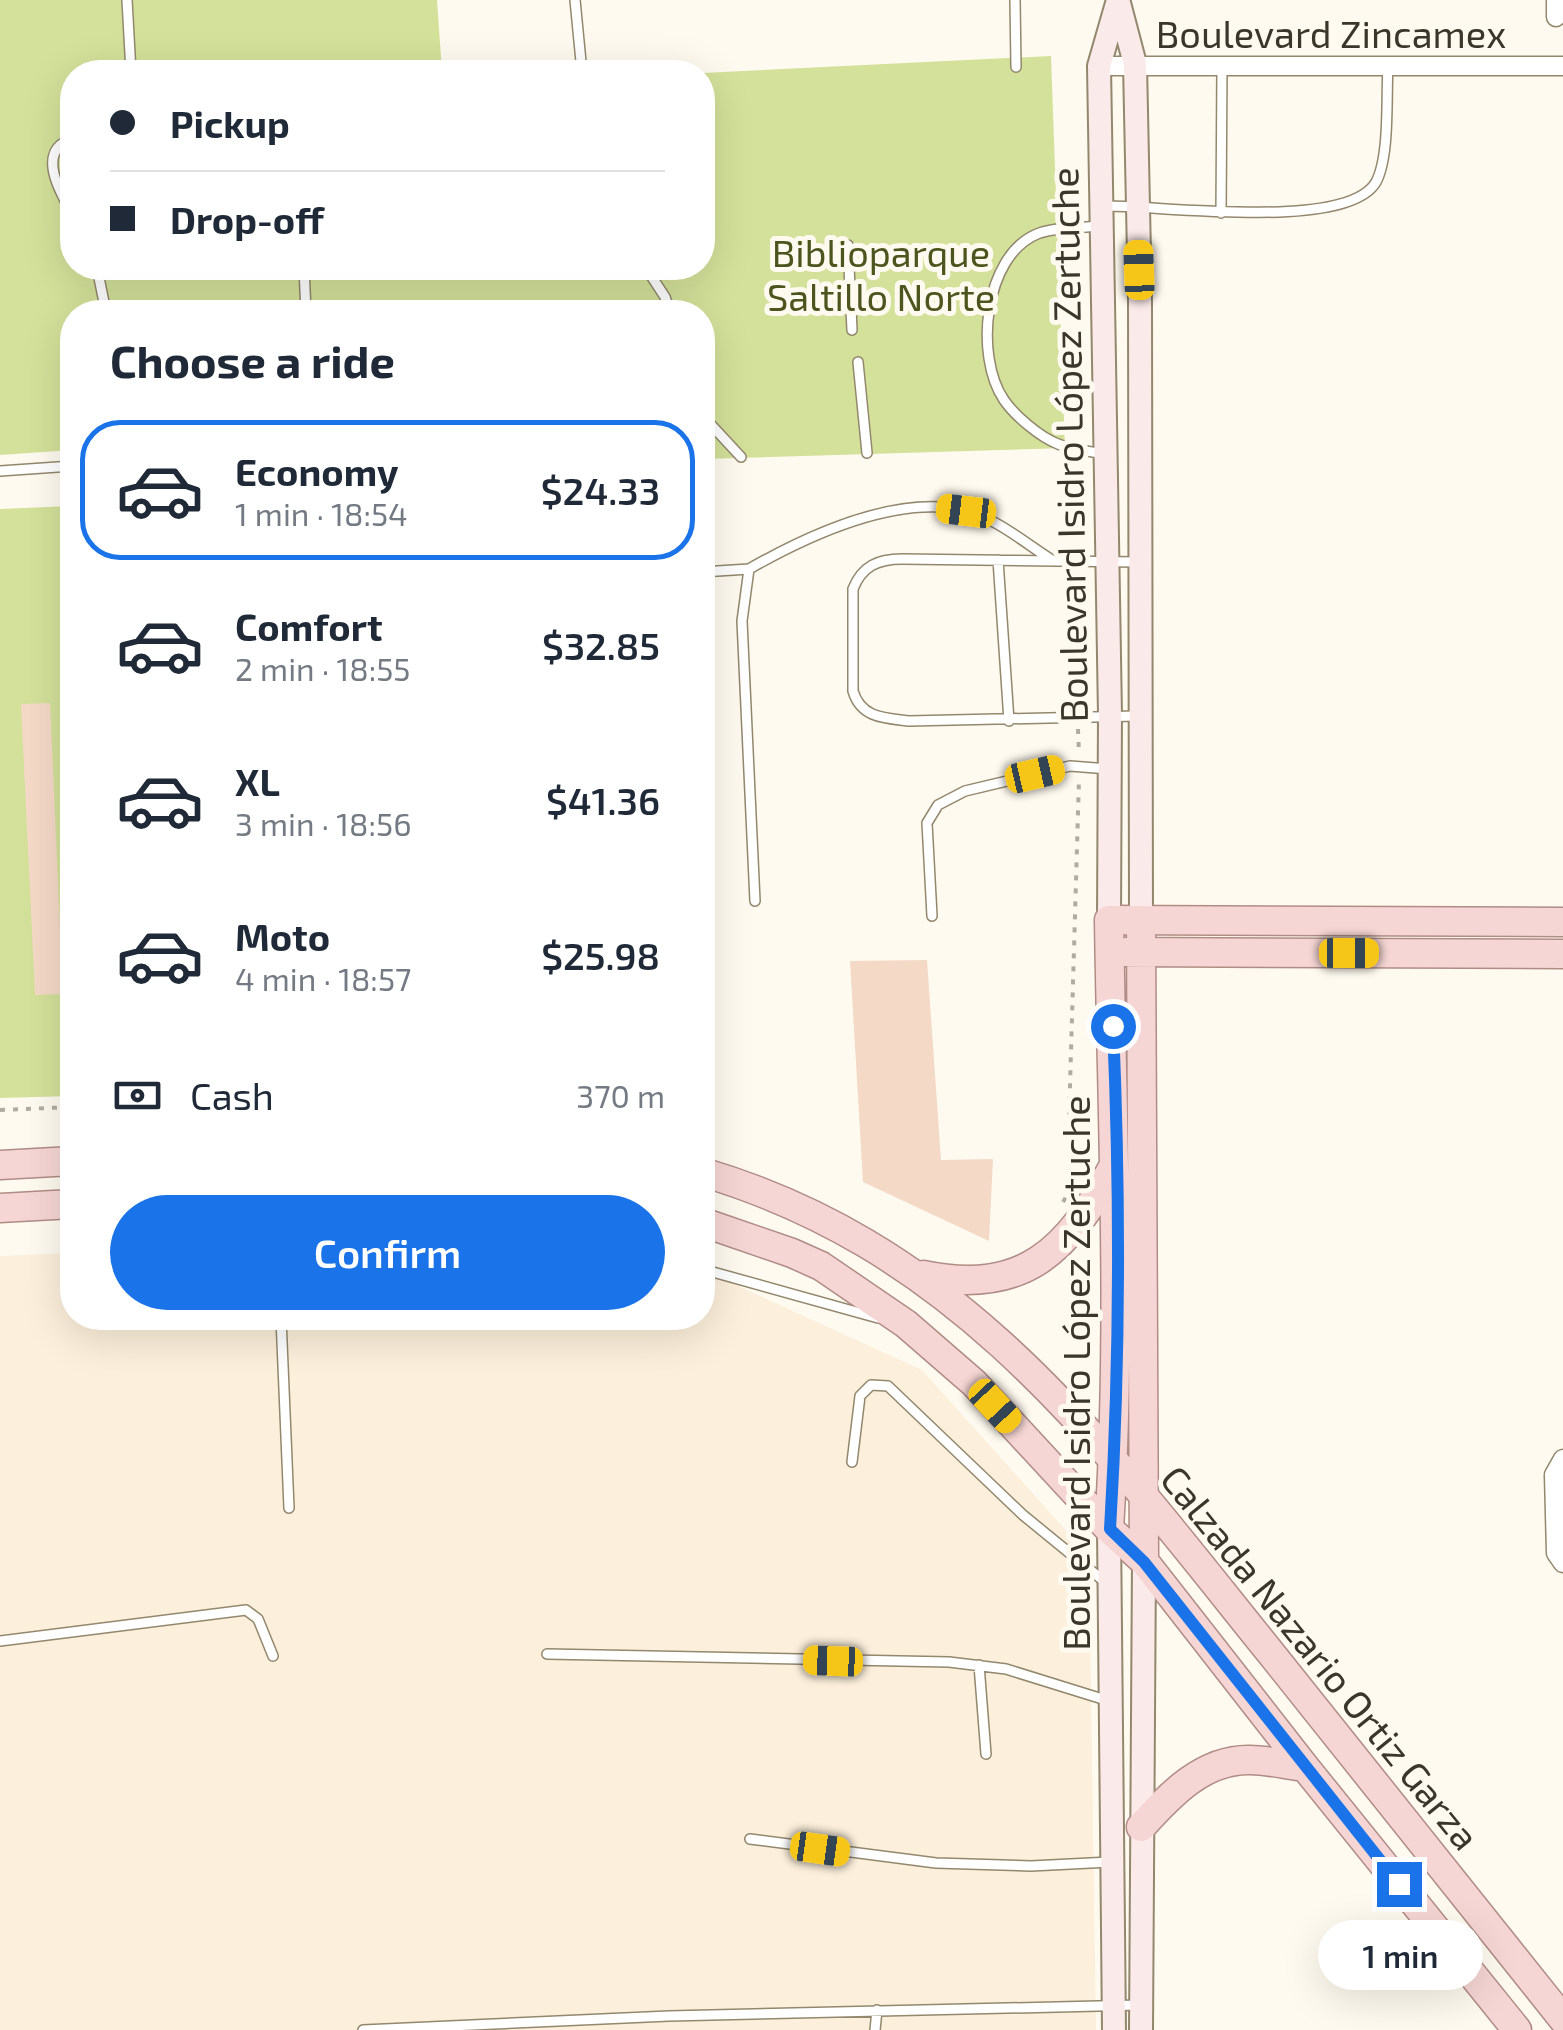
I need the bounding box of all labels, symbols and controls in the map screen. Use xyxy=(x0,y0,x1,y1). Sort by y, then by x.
street label: Boulevard Zincamex xyxy=(1156,10,1506,56)
text: Pickup xyxy=(170,100,290,146)
street label: Boulevard Isidro López Zertuche xyxy=(1040,167,1096,723)
text: Drop-off xyxy=(170,196,324,242)
park label: Biblioparque Saltillo Norte xyxy=(767,229,995,319)
car xyxy=(1123,239,1155,301)
text: Choose a ride xyxy=(110,333,395,387)
icon: car xyxy=(115,445,205,535)
text: Economy xyxy=(235,448,399,494)
text: $24.33 xyxy=(541,467,660,513)
car xyxy=(934,492,998,530)
text: 1 min · 18:54 xyxy=(235,494,408,532)
icon: car xyxy=(115,600,205,690)
text: Comfort xyxy=(235,603,383,649)
text: $32.85 xyxy=(542,622,660,668)
text: 2 min · 18:55 xyxy=(235,649,411,687)
car xyxy=(1002,753,1068,795)
icon: car xyxy=(115,755,205,845)
text: XL xyxy=(235,758,280,804)
text: $41.36 xyxy=(546,777,660,823)
text: 3 min · 18:56 xyxy=(235,804,411,842)
icon: car xyxy=(115,910,205,1000)
text: Moto xyxy=(235,913,330,959)
text: $25.98 xyxy=(541,932,660,978)
car xyxy=(1319,938,1379,968)
text: 4 min · 18:57 xyxy=(235,959,411,997)
route start xyxy=(1091,1004,1136,1049)
icon: cash xyxy=(110,1068,165,1123)
text: Cash xyxy=(190,1072,274,1118)
text: 370 m xyxy=(576,1076,665,1114)
street label: Boulevard Isidro López Zertuche xyxy=(1052,1095,1098,1651)
button: Confirm xyxy=(110,1195,665,1310)
car xyxy=(964,1374,1026,1438)
street label: Calzada Nazario Ortiz Garza xyxy=(1152,1456,1490,1858)
car xyxy=(802,1645,864,1677)
car xyxy=(788,1830,852,1868)
route end xyxy=(1377,1862,1422,1907)
callout: 1 min xyxy=(1316,1919,1482,1989)
text: 1 min xyxy=(1363,1936,1438,1974)

